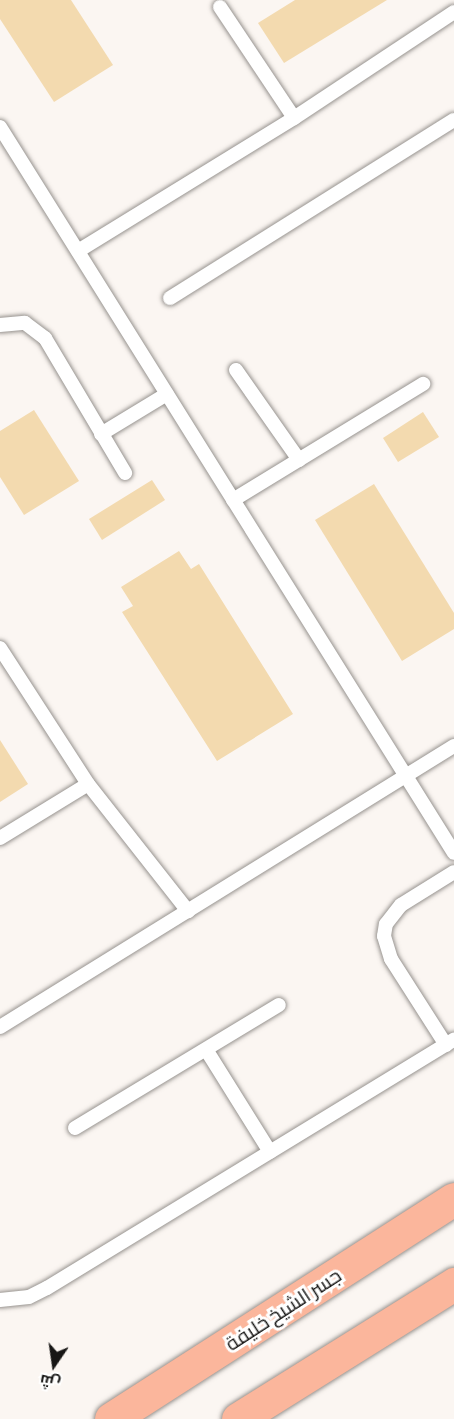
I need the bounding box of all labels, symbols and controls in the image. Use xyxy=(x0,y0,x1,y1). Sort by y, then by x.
street label: جسر الشيخ خليفة xyxy=(221,1263,345,1355)
north arrow xyxy=(24,1335,84,1395)
text: ش xyxy=(38,1371,62,1394)

